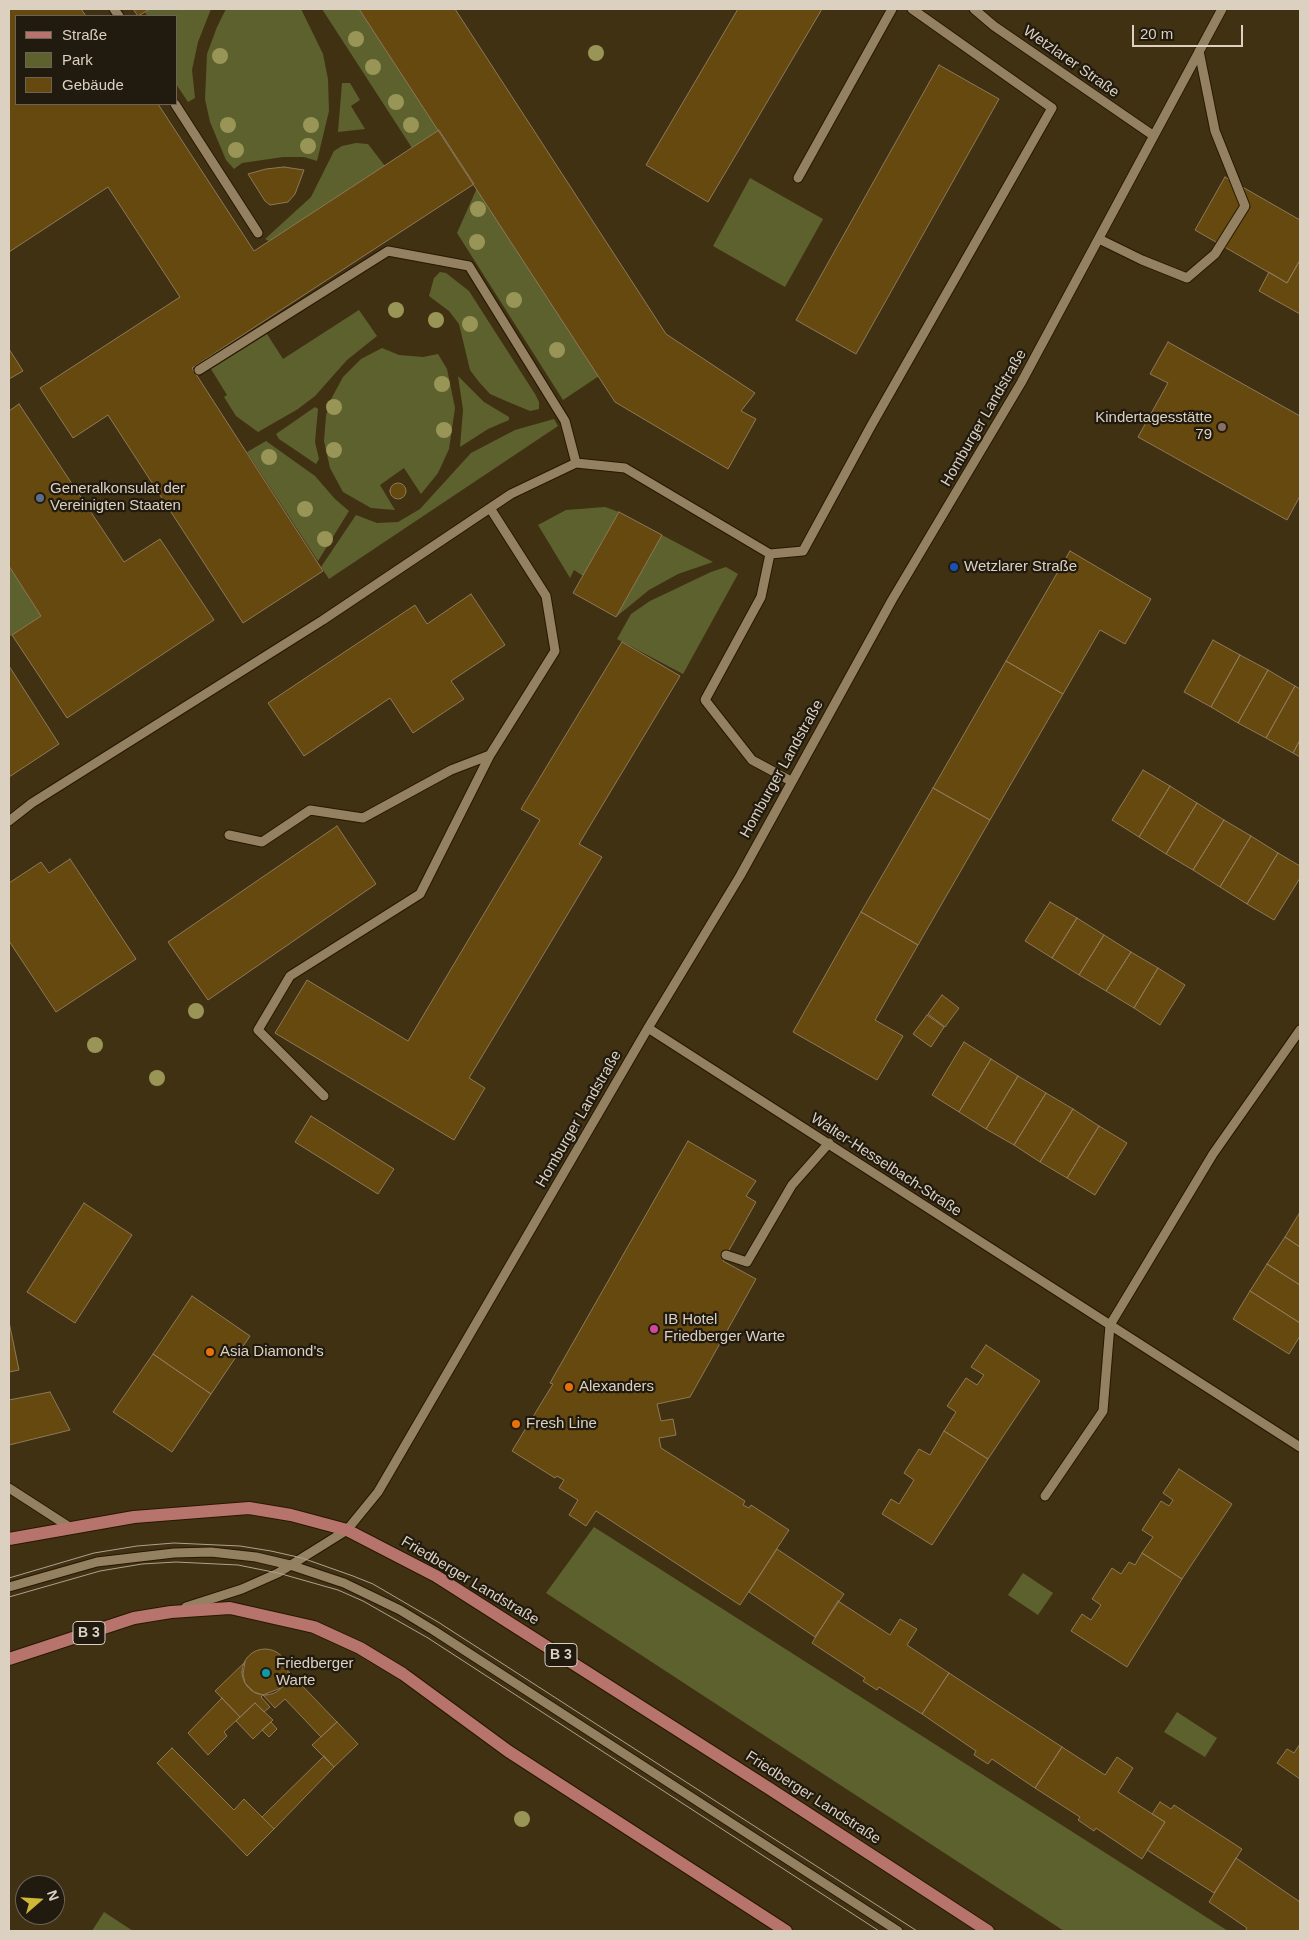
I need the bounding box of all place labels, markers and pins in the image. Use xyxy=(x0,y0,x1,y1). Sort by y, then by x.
place label: Kindertagesstätte 79 xyxy=(1095,409,1212,444)
marker: Kindertagesstätte 79 xyxy=(1216,421,1228,433)
place label: Generalkonsulat der Vereinigten Staaten xyxy=(50,480,185,515)
marker: Generalkonsulat der Vereinigten Staaten xyxy=(34,492,46,504)
place label: Wetzlarer Straße xyxy=(964,558,1077,576)
marker: Wetzlarer Straße xyxy=(948,561,960,573)
place label: IB Hotel Friedberger Warte xyxy=(664,1311,785,1346)
marker: IB Hotel Friedberger Warte xyxy=(648,1323,660,1335)
place label: Asia Diamond's xyxy=(220,1343,324,1361)
marker: Asia Diamond's xyxy=(204,1346,216,1358)
place label: Alexanders xyxy=(579,1378,654,1396)
marker: Alexanders xyxy=(563,1381,575,1393)
place label: Fresh Line xyxy=(526,1415,597,1433)
marker: Fresh Line xyxy=(510,1418,522,1430)
place label: Friedberger Warte xyxy=(276,1655,354,1690)
marker: Friedberger Warte xyxy=(260,1667,272,1679)

